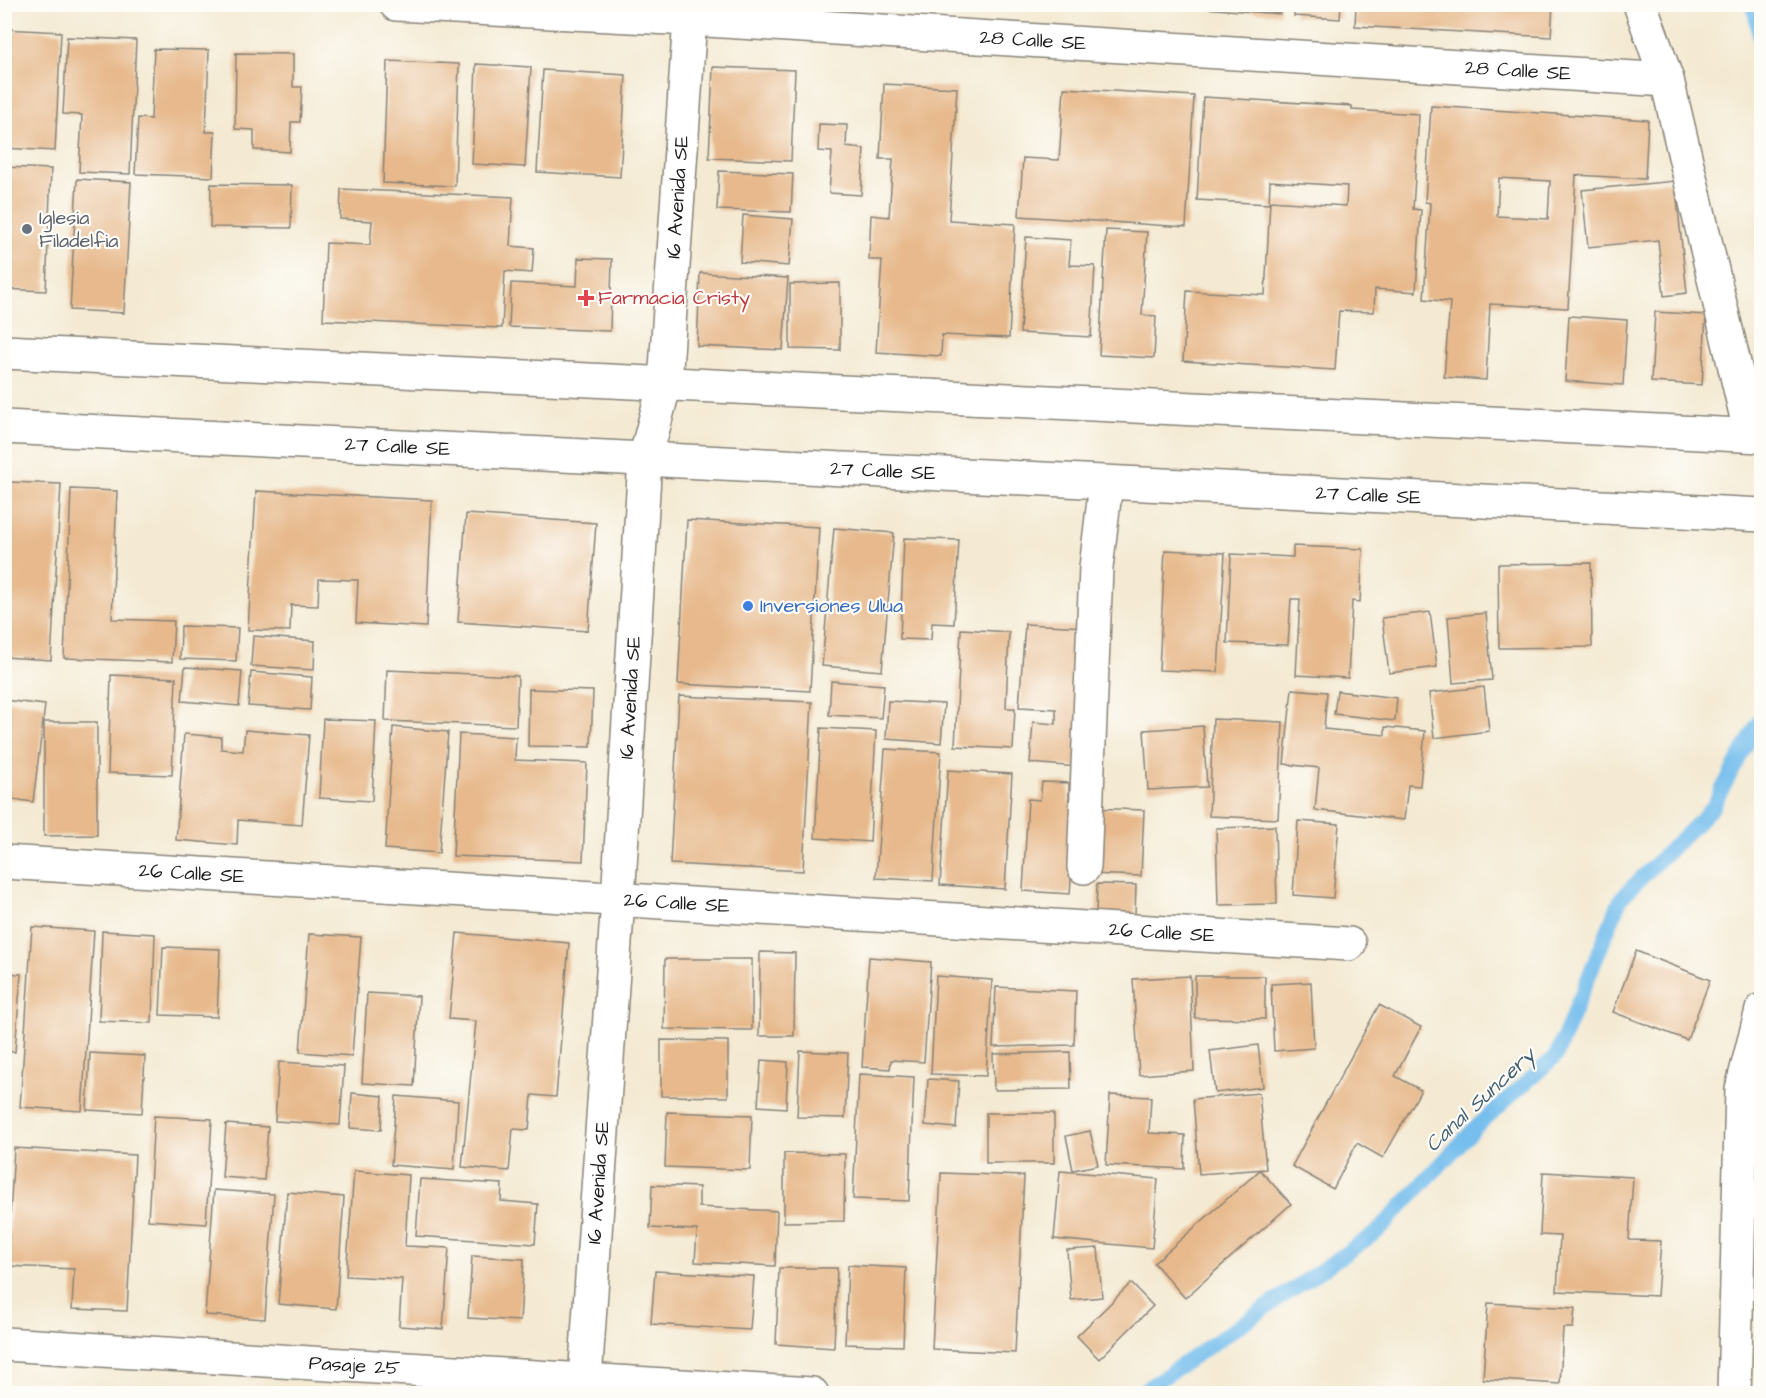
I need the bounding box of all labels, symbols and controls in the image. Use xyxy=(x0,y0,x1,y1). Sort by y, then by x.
street label: 28 Calle SE xyxy=(979,23,1087,58)
street label: 28 Calle SE xyxy=(1464,53,1572,88)
street label: 16 Avenida SE xyxy=(660,134,696,260)
place label: Iglesia Filadelfia xyxy=(39,204,119,255)
marker: Iglesia Filadelfia xyxy=(20,222,34,236)
place label: Farmacia Cristy xyxy=(598,284,750,313)
marker: Farmacia Cristy xyxy=(579,291,593,305)
street label: 27 Calle SE xyxy=(344,430,451,463)
street label: 27 Calle SE xyxy=(829,454,937,488)
street label: 27 Calle SE xyxy=(1315,479,1422,512)
place label: Inversiones Ulua xyxy=(760,592,903,620)
marker: Inversiones Ulua xyxy=(741,599,755,613)
street label: 16 Avenida SE xyxy=(613,635,648,760)
street label: 26 Calle SE xyxy=(138,856,246,891)
street label: 26 Calle SE xyxy=(623,886,731,920)
street label: 26 Calle SE xyxy=(1108,915,1216,950)
water label: Canal Suncery xyxy=(1419,1040,1544,1159)
street label: 16 Avenida SE xyxy=(580,1120,617,1245)
street label: Pasaje 25 xyxy=(308,1349,401,1382)

